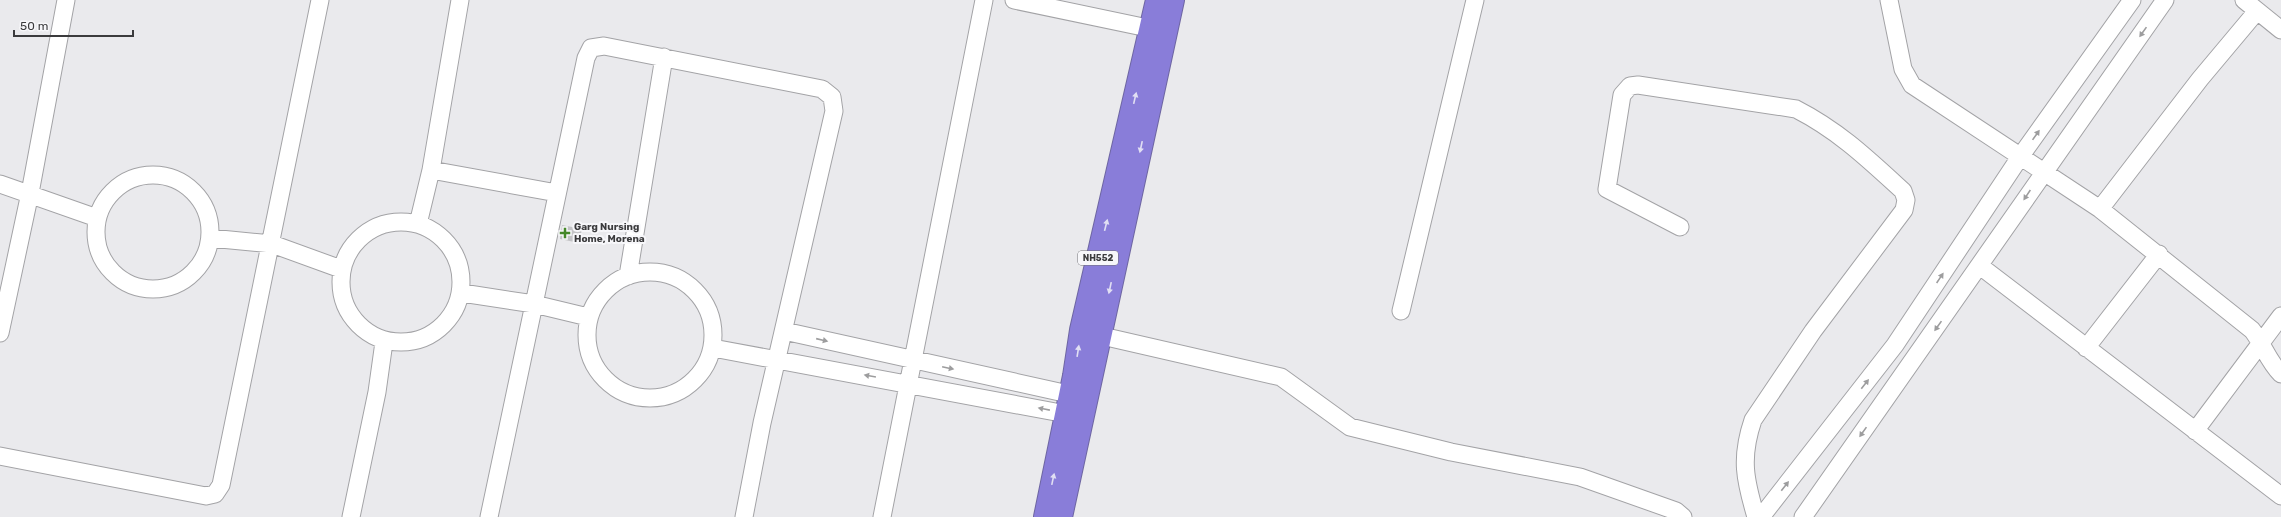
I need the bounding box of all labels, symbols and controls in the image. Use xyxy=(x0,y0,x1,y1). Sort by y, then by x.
scale bar xyxy=(14,12,133,38)
text: 50 m xyxy=(20,19,48,33)
one-way arrow xyxy=(2139,27,2147,37)
one-way arrow xyxy=(1133,92,1139,104)
one-way arrow xyxy=(2032,130,2040,140)
one-way arrow xyxy=(1137,141,1143,154)
one-way arrow xyxy=(2023,190,2031,200)
one-way arrow xyxy=(1104,218,1110,231)
place label: Garg Nursing Home, Morena xyxy=(574,221,645,245)
marker: Garg Nursing Home, Morena xyxy=(559,227,571,239)
road number: NH552 xyxy=(1078,251,1118,265)
one-way arrow xyxy=(1936,272,1944,283)
one-way arrow xyxy=(1107,282,1113,294)
one-way arrow xyxy=(1934,320,1942,331)
one-way arrow xyxy=(815,337,828,343)
one-way arrow xyxy=(1075,345,1081,357)
one-way arrow xyxy=(942,366,955,372)
one-way arrow xyxy=(864,373,876,379)
one-way arrow xyxy=(1861,378,1869,389)
one-way arrow xyxy=(1038,406,1050,412)
one-way arrow xyxy=(1859,426,1867,437)
one-way arrow xyxy=(1050,473,1056,485)
one-way arrow xyxy=(1781,481,1789,492)

